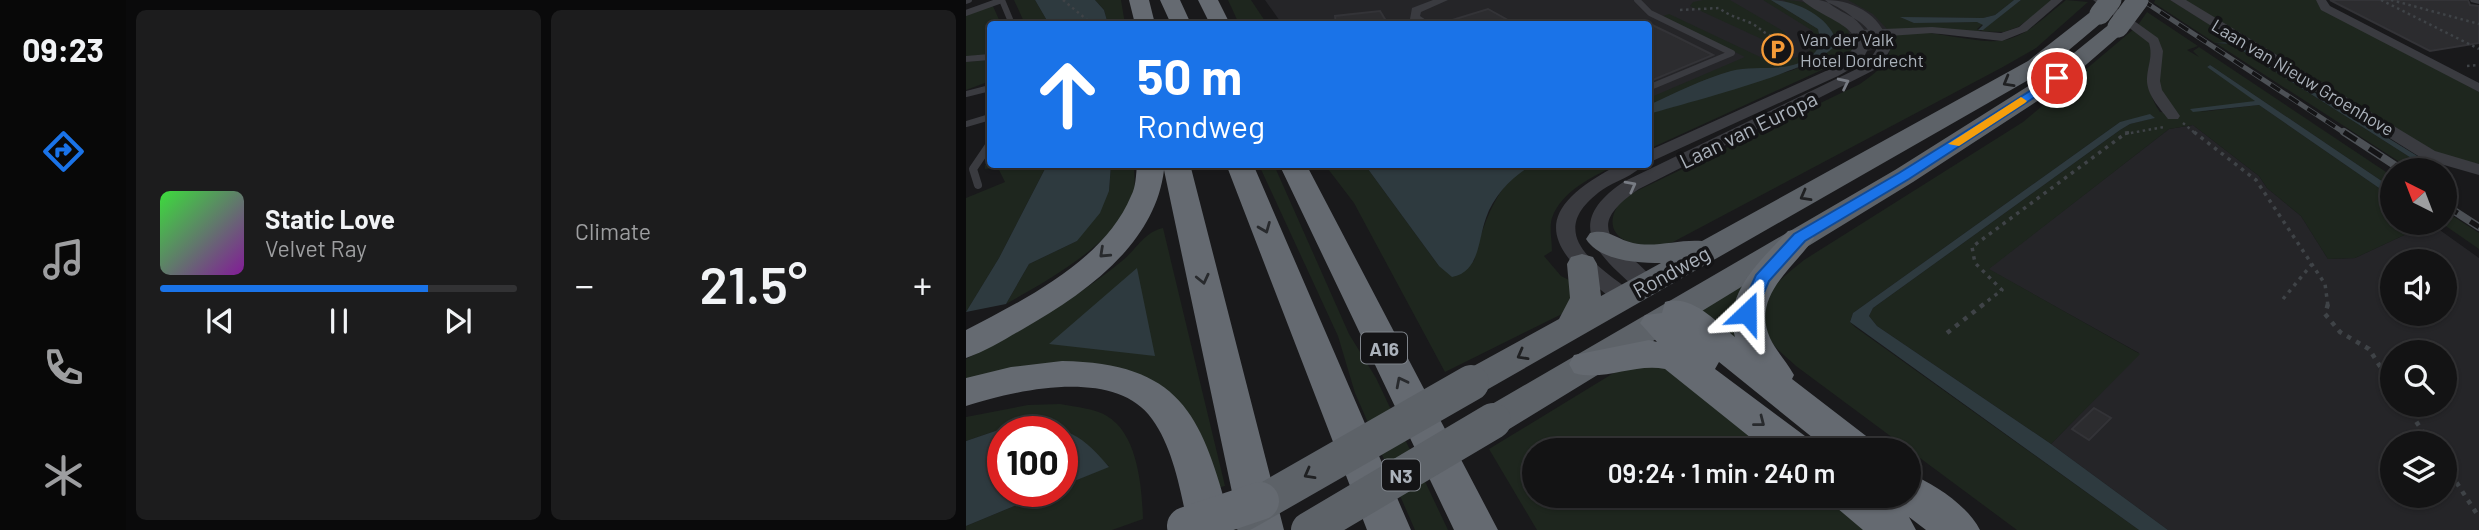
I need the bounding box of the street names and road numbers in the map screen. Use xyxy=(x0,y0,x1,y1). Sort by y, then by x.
street label: Laan van Nieuw Groenhove xyxy=(2208,14,2398,140)
street label: Laan van Europa xyxy=(1675,85,1821,173)
street label: Rondweg xyxy=(1628,240,1714,302)
road number: A16 xyxy=(1361,332,1407,364)
road number: N3 xyxy=(1382,460,1420,490)

